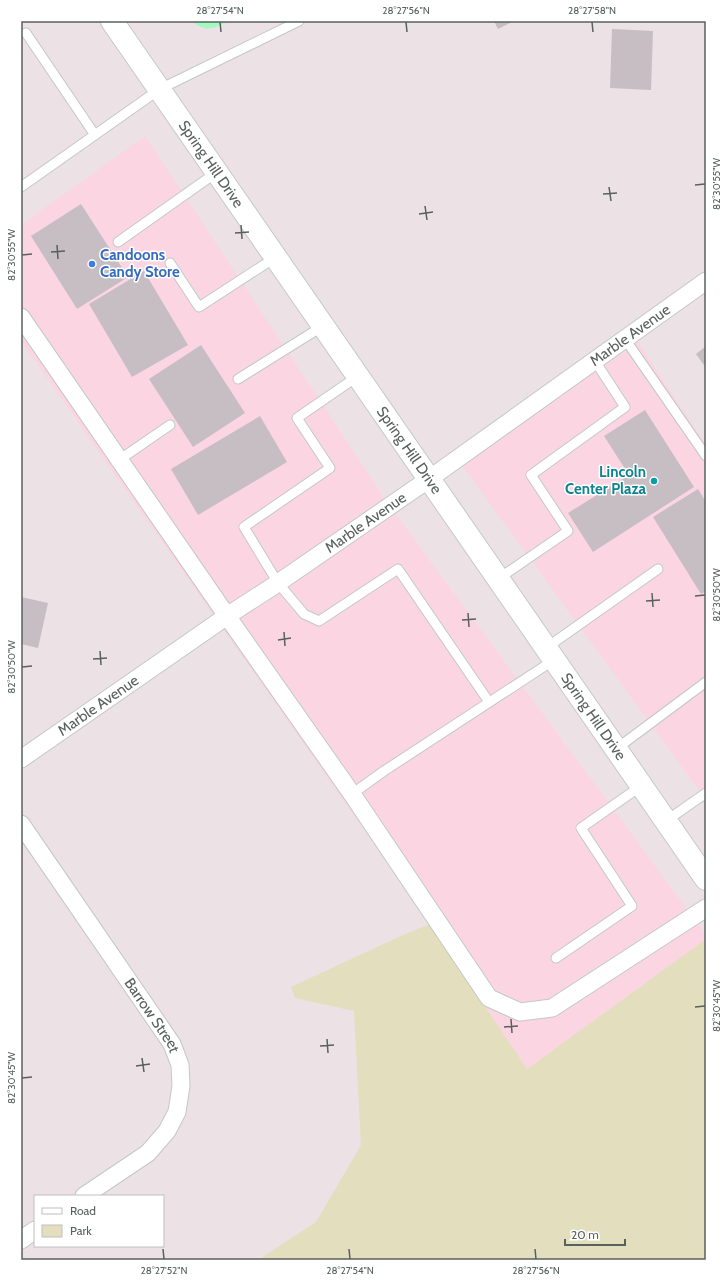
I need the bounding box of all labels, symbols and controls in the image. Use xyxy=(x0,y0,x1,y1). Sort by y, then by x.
text: 28°27'54"N xyxy=(196,4,244,17)
text: 28°27'56"N xyxy=(382,4,430,17)
text: 28°27'58"N xyxy=(568,4,616,17)
street label: Spring Hill Drive xyxy=(175,117,248,211)
text: 82°30'55"W xyxy=(710,158,723,210)
text: 82°30'55"W xyxy=(5,229,18,281)
place label: Candoons Candy Store xyxy=(100,246,180,281)
marker: Candoons Candy Store xyxy=(87,259,97,269)
street label: Marble Avenue xyxy=(586,300,674,370)
street label: Spring Hill Drive xyxy=(373,403,446,498)
place label: Lincoln Center Plaza xyxy=(565,463,647,498)
marker: Lincoln Center Plaza xyxy=(649,476,659,486)
street label: Marble Avenue xyxy=(322,488,410,557)
text: 82°30'50"W xyxy=(710,568,723,622)
text: 82°30'50"W xyxy=(5,640,18,694)
street label: Spring Hill Drive xyxy=(557,670,630,764)
street label: Marble Avenue xyxy=(54,671,142,740)
street label: Barrow Street xyxy=(120,975,183,1055)
text: 82°30'45"W xyxy=(710,979,723,1032)
text: 82°30'45"W xyxy=(5,1051,18,1104)
legend xyxy=(34,1195,164,1247)
text: Road xyxy=(70,1203,96,1218)
scale bar xyxy=(565,1221,625,1247)
text: Park xyxy=(70,1223,92,1238)
text: 20 m xyxy=(571,1227,599,1242)
text: 28°27'52"N xyxy=(140,1264,188,1277)
text: 28°27'54"N xyxy=(326,1264,374,1277)
text: 28°27'56"N xyxy=(512,1264,560,1277)

